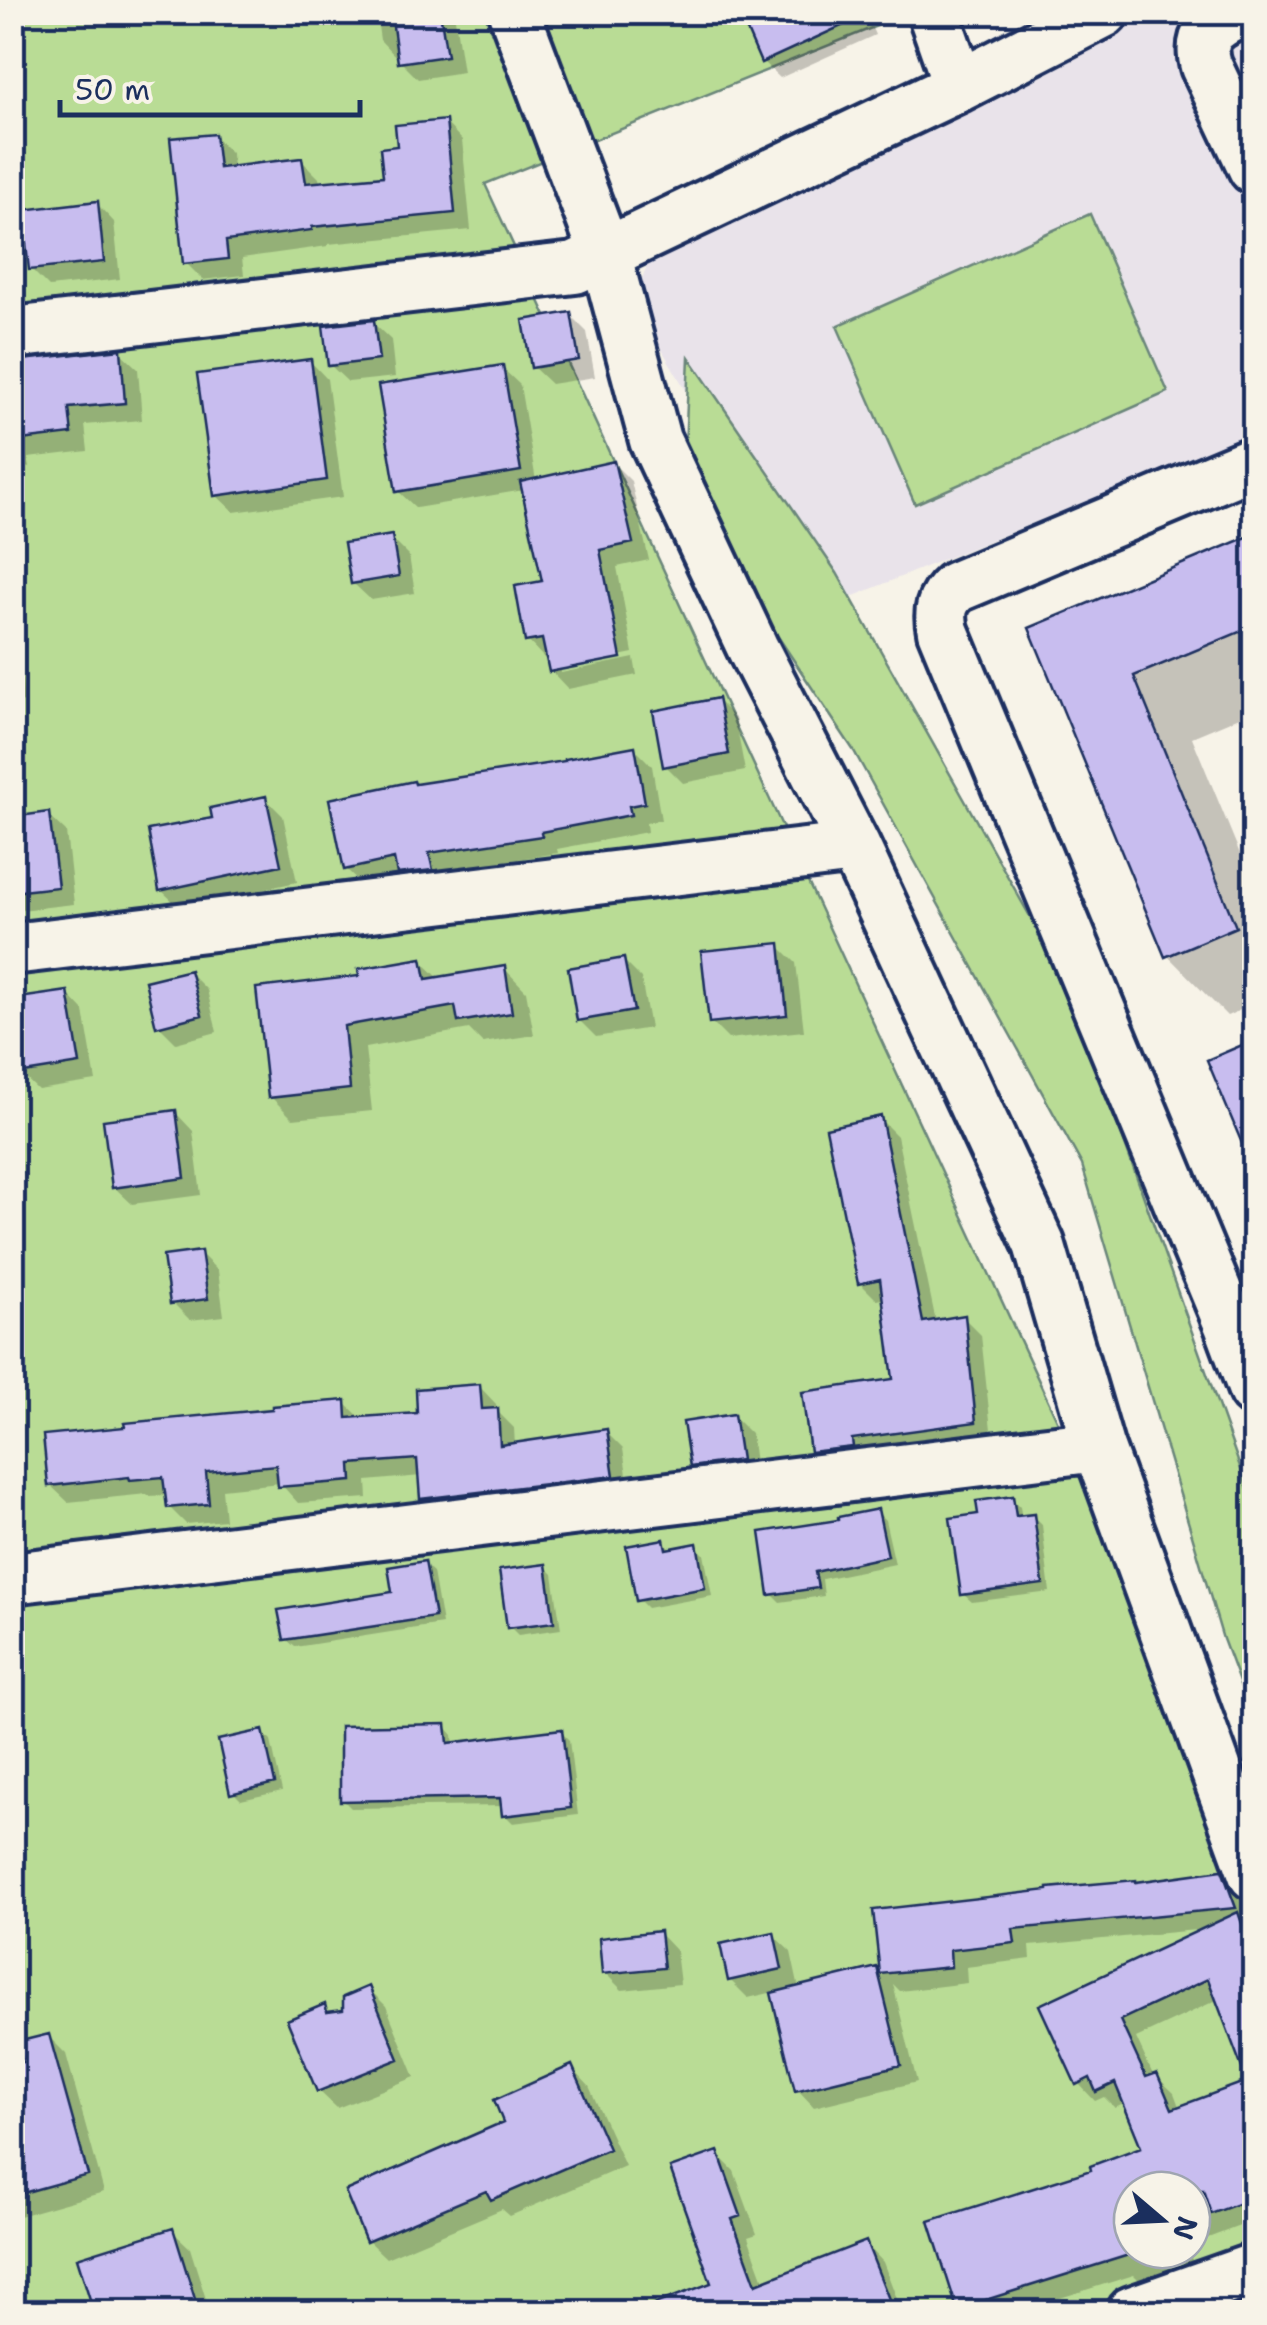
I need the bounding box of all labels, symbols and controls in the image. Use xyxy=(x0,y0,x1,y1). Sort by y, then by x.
scale bar xyxy=(60,55,360,117)
text: 50 m xyxy=(75,69,150,110)
north arrow xyxy=(1112,2170,1212,2270)
text: N xyxy=(1164,2211,1207,2245)

